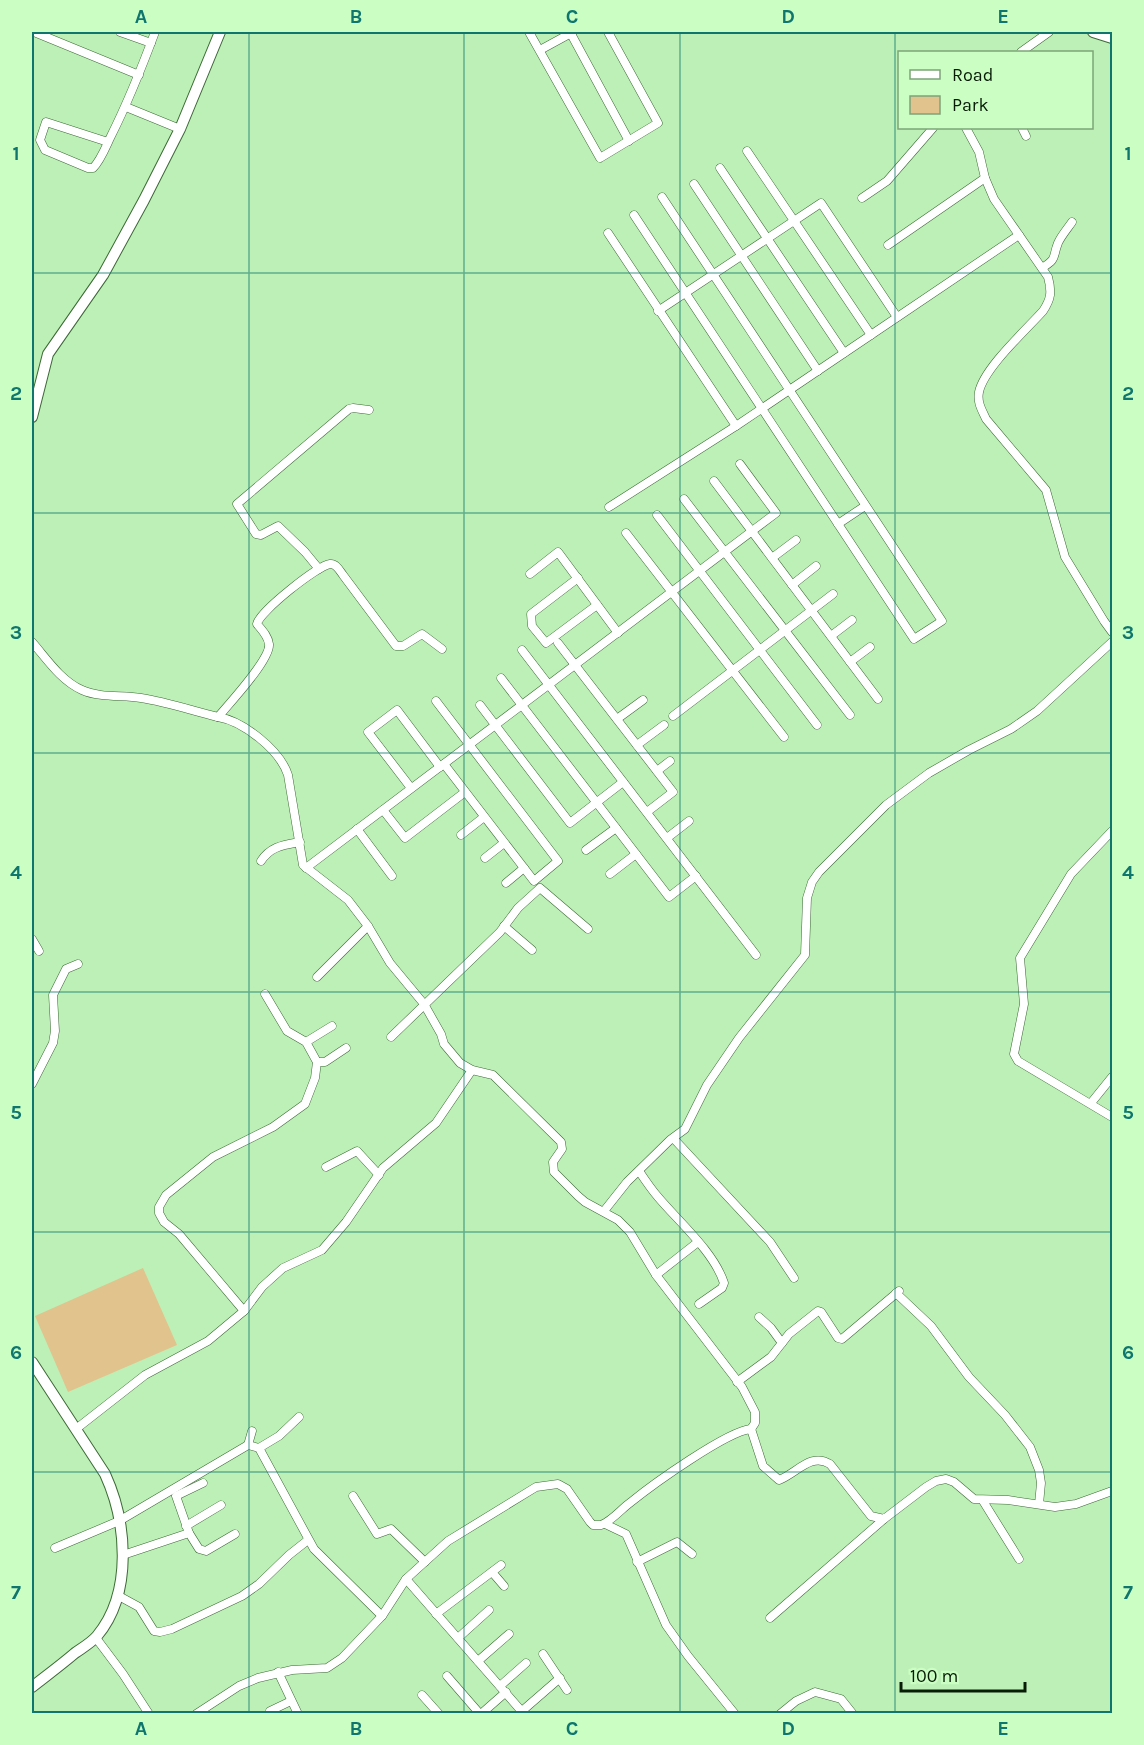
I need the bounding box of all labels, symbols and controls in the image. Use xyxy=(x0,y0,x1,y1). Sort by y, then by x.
text: A xyxy=(135,5,148,28)
text: B xyxy=(350,5,362,28)
text: C xyxy=(566,5,578,28)
text: D xyxy=(781,5,795,28)
text: E xyxy=(997,5,1009,28)
legend xyxy=(898,51,1093,129)
text: Road xyxy=(952,64,993,86)
text: Park xyxy=(952,94,989,116)
text: 1 xyxy=(12,142,20,165)
text: 1 xyxy=(1124,142,1132,165)
text: 2 xyxy=(10,382,22,405)
text: 2 xyxy=(1122,382,1134,405)
text: 3 xyxy=(10,621,22,644)
text: 3 xyxy=(1122,621,1134,644)
text: 4 xyxy=(10,861,22,884)
text: 4 xyxy=(1122,861,1134,884)
text: 5 xyxy=(10,1101,22,1124)
text: 5 xyxy=(1122,1101,1134,1124)
text: 6 xyxy=(10,1341,22,1364)
text: 6 xyxy=(1122,1341,1134,1364)
text: 7 xyxy=(11,1581,21,1604)
text: 7 xyxy=(1123,1581,1133,1604)
scale bar xyxy=(901,1655,1026,1693)
text: 100 m xyxy=(910,1665,958,1687)
text: A xyxy=(135,1717,148,1740)
text: B xyxy=(350,1717,362,1740)
text: C xyxy=(566,1717,578,1740)
text: D xyxy=(781,1717,795,1740)
text: E xyxy=(997,1717,1009,1740)

